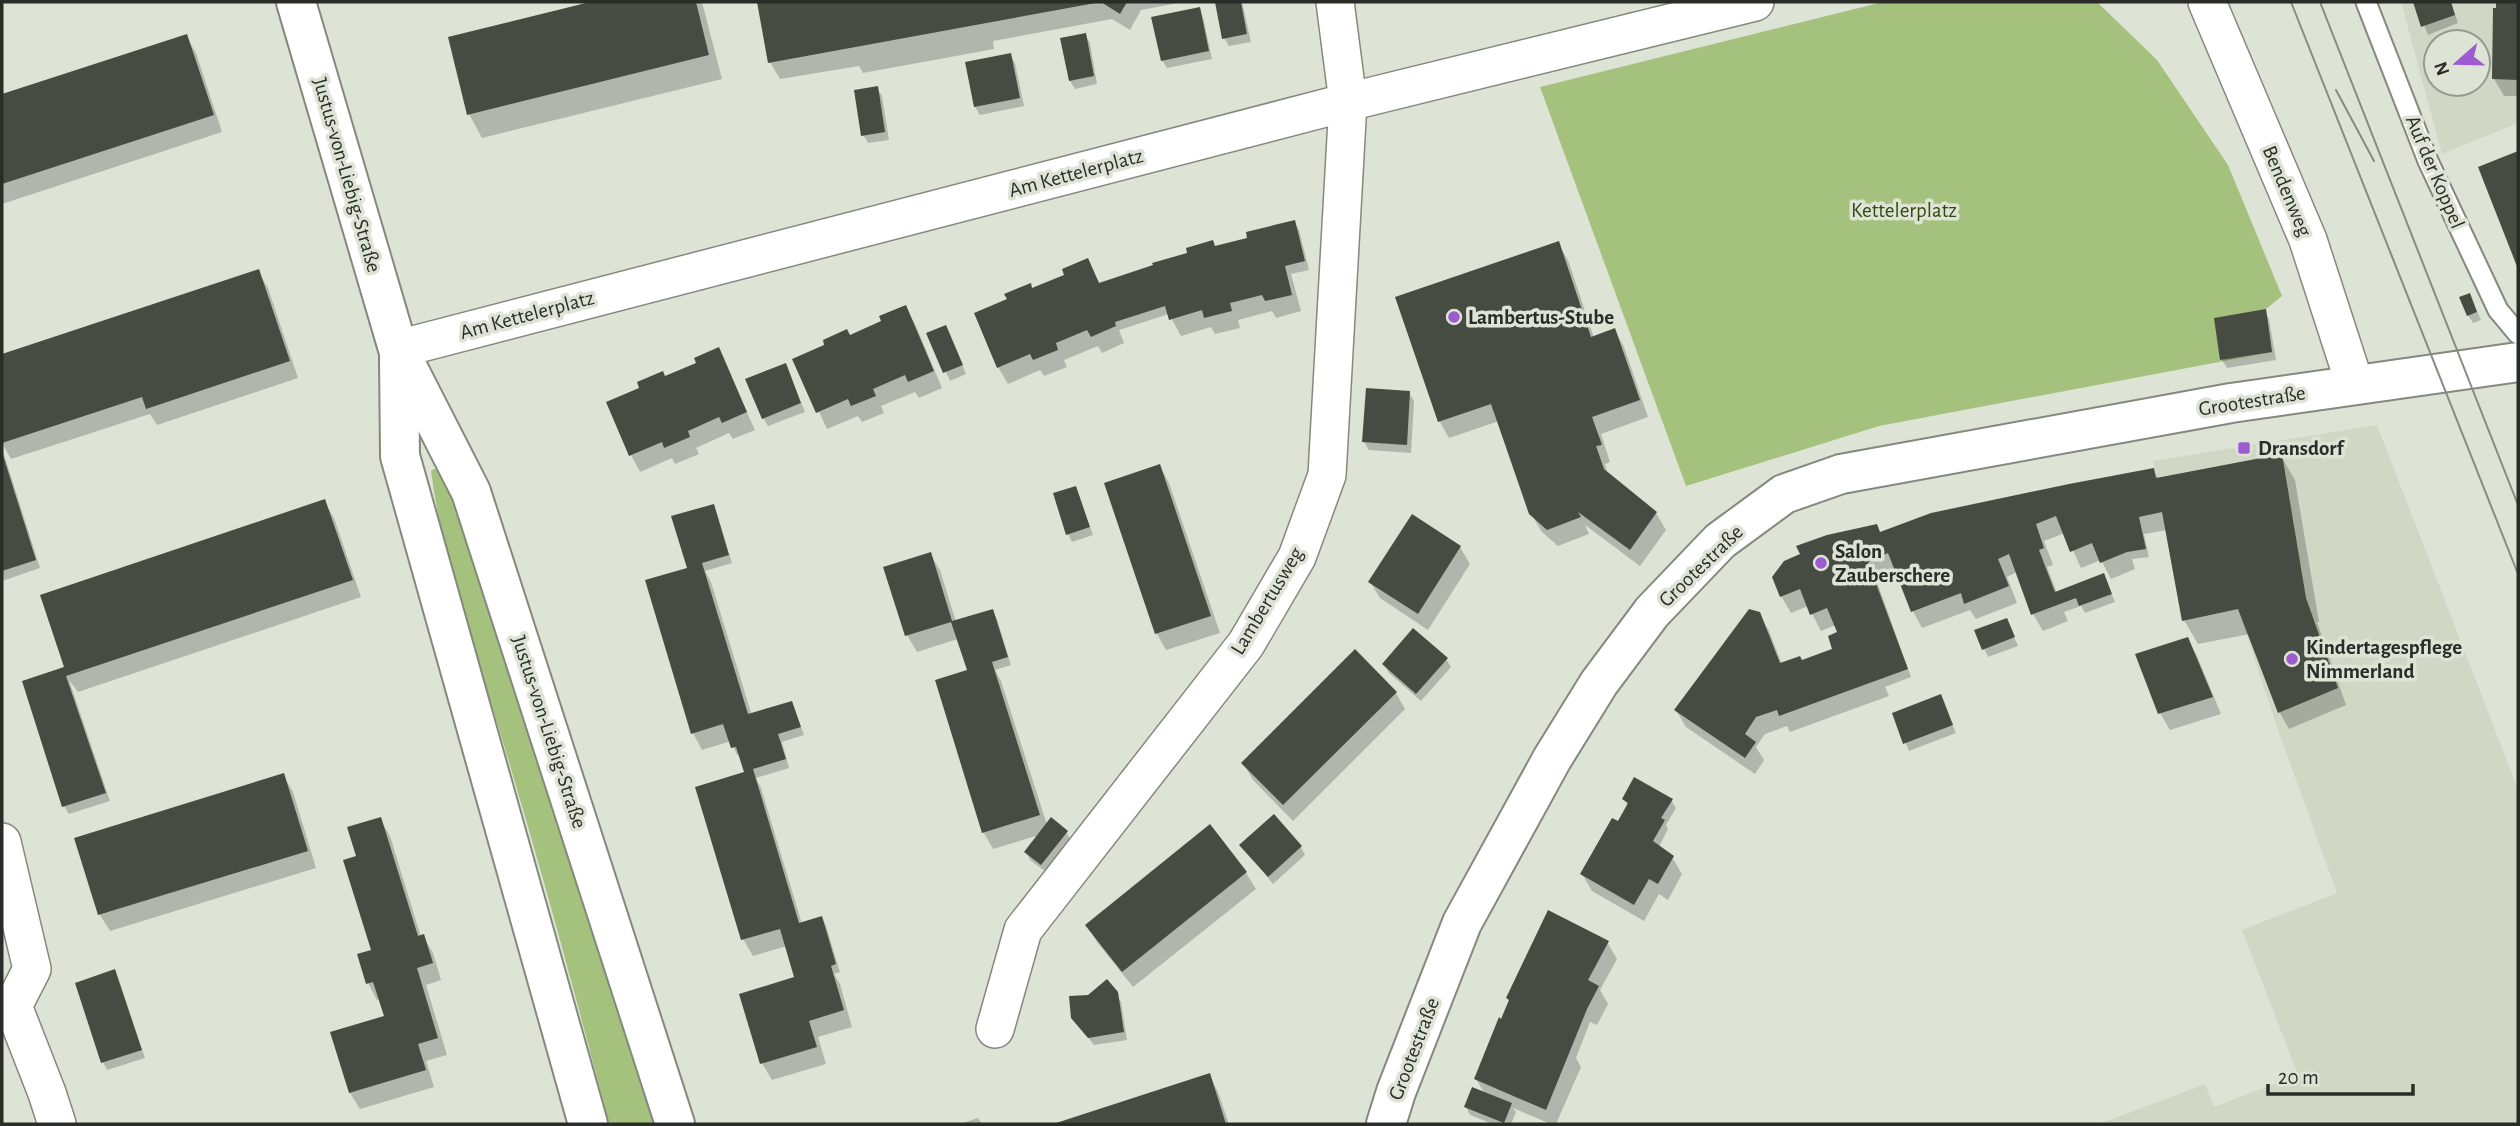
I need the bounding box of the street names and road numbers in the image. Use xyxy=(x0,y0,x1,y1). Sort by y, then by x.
street label: Justus-von-Liebig-Straße xyxy=(309,75,385,275)
street label: Auf der Koppel xyxy=(2402,112,2468,232)
street label: Bendenweg xyxy=(2259,143,2316,240)
street label: Am Kettelerplatz xyxy=(1007,145,1145,201)
street label: Am Kettelerplatz xyxy=(458,287,596,343)
street label: Grootestraße xyxy=(2197,382,2307,420)
street label: Grootestraße xyxy=(1655,521,1747,611)
street label: Lambertusweg xyxy=(1227,543,1308,658)
street label: Justus-von-Liebig-Straße xyxy=(508,633,590,831)
street label: Grootestraße xyxy=(1385,995,1443,1103)

